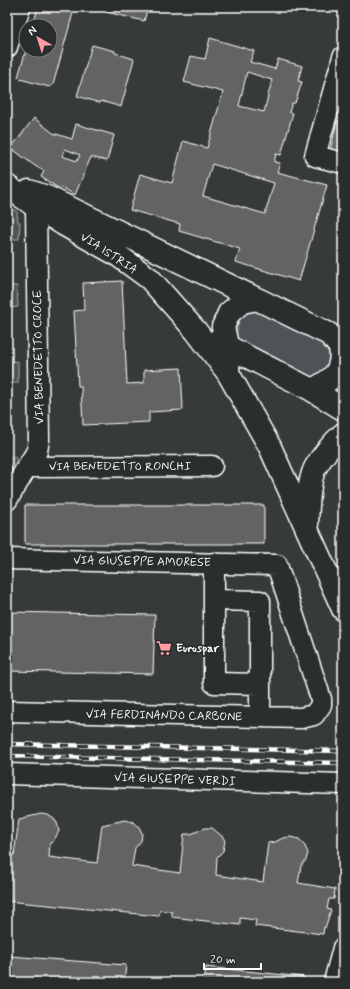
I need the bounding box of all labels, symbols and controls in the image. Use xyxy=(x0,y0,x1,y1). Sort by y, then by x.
north arrow xyxy=(18,18,58,58)
text: N xyxy=(25,23,40,39)
street label: VIA ISTRIA xyxy=(77,229,140,278)
street label: VIA BENEDETTO CROCE xyxy=(30,289,48,424)
street label: VIA BENEDETTO RONCHI xyxy=(49,459,191,475)
street label: VIA GIUSEPPE AMORESE xyxy=(73,553,211,571)
supermarket icon: Eurospar xyxy=(155,639,173,657)
place label: Eurospar xyxy=(176,641,219,657)
street label: VIA FERDINANDO CARBONE xyxy=(86,707,242,725)
street label: VIA GIUSEPPE VERDI xyxy=(114,770,236,790)
scale bar xyxy=(204,945,261,971)
text: 20 m xyxy=(210,952,236,968)

